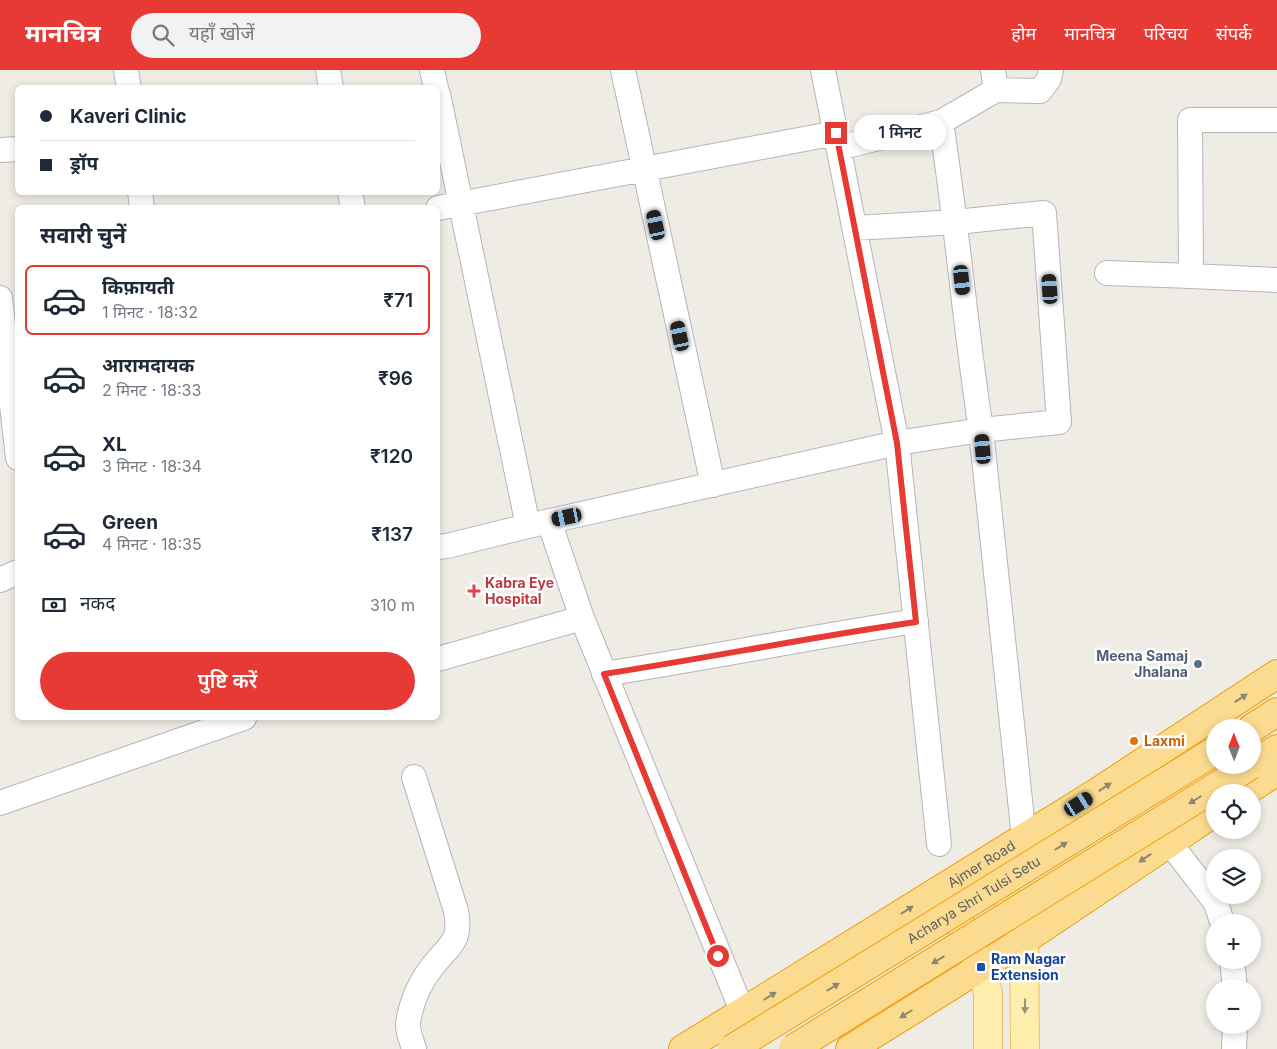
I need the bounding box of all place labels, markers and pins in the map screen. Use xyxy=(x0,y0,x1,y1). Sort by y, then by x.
place label: Kabra Eye Hospital xyxy=(485,574,554,607)
marker: Kabra Eye Hospital xyxy=(467,584,481,598)
place label: Meena Samaj Jhalana xyxy=(1096,647,1188,680)
marker: Meena Samaj Jhalana xyxy=(1192,658,1204,670)
place label: Laxmi xyxy=(1144,732,1185,749)
marker: Laxmi xyxy=(1128,735,1140,747)
place label: Ram Nagar Extension xyxy=(991,950,1066,983)
marker: Ram Nagar Extension xyxy=(975,961,987,973)

